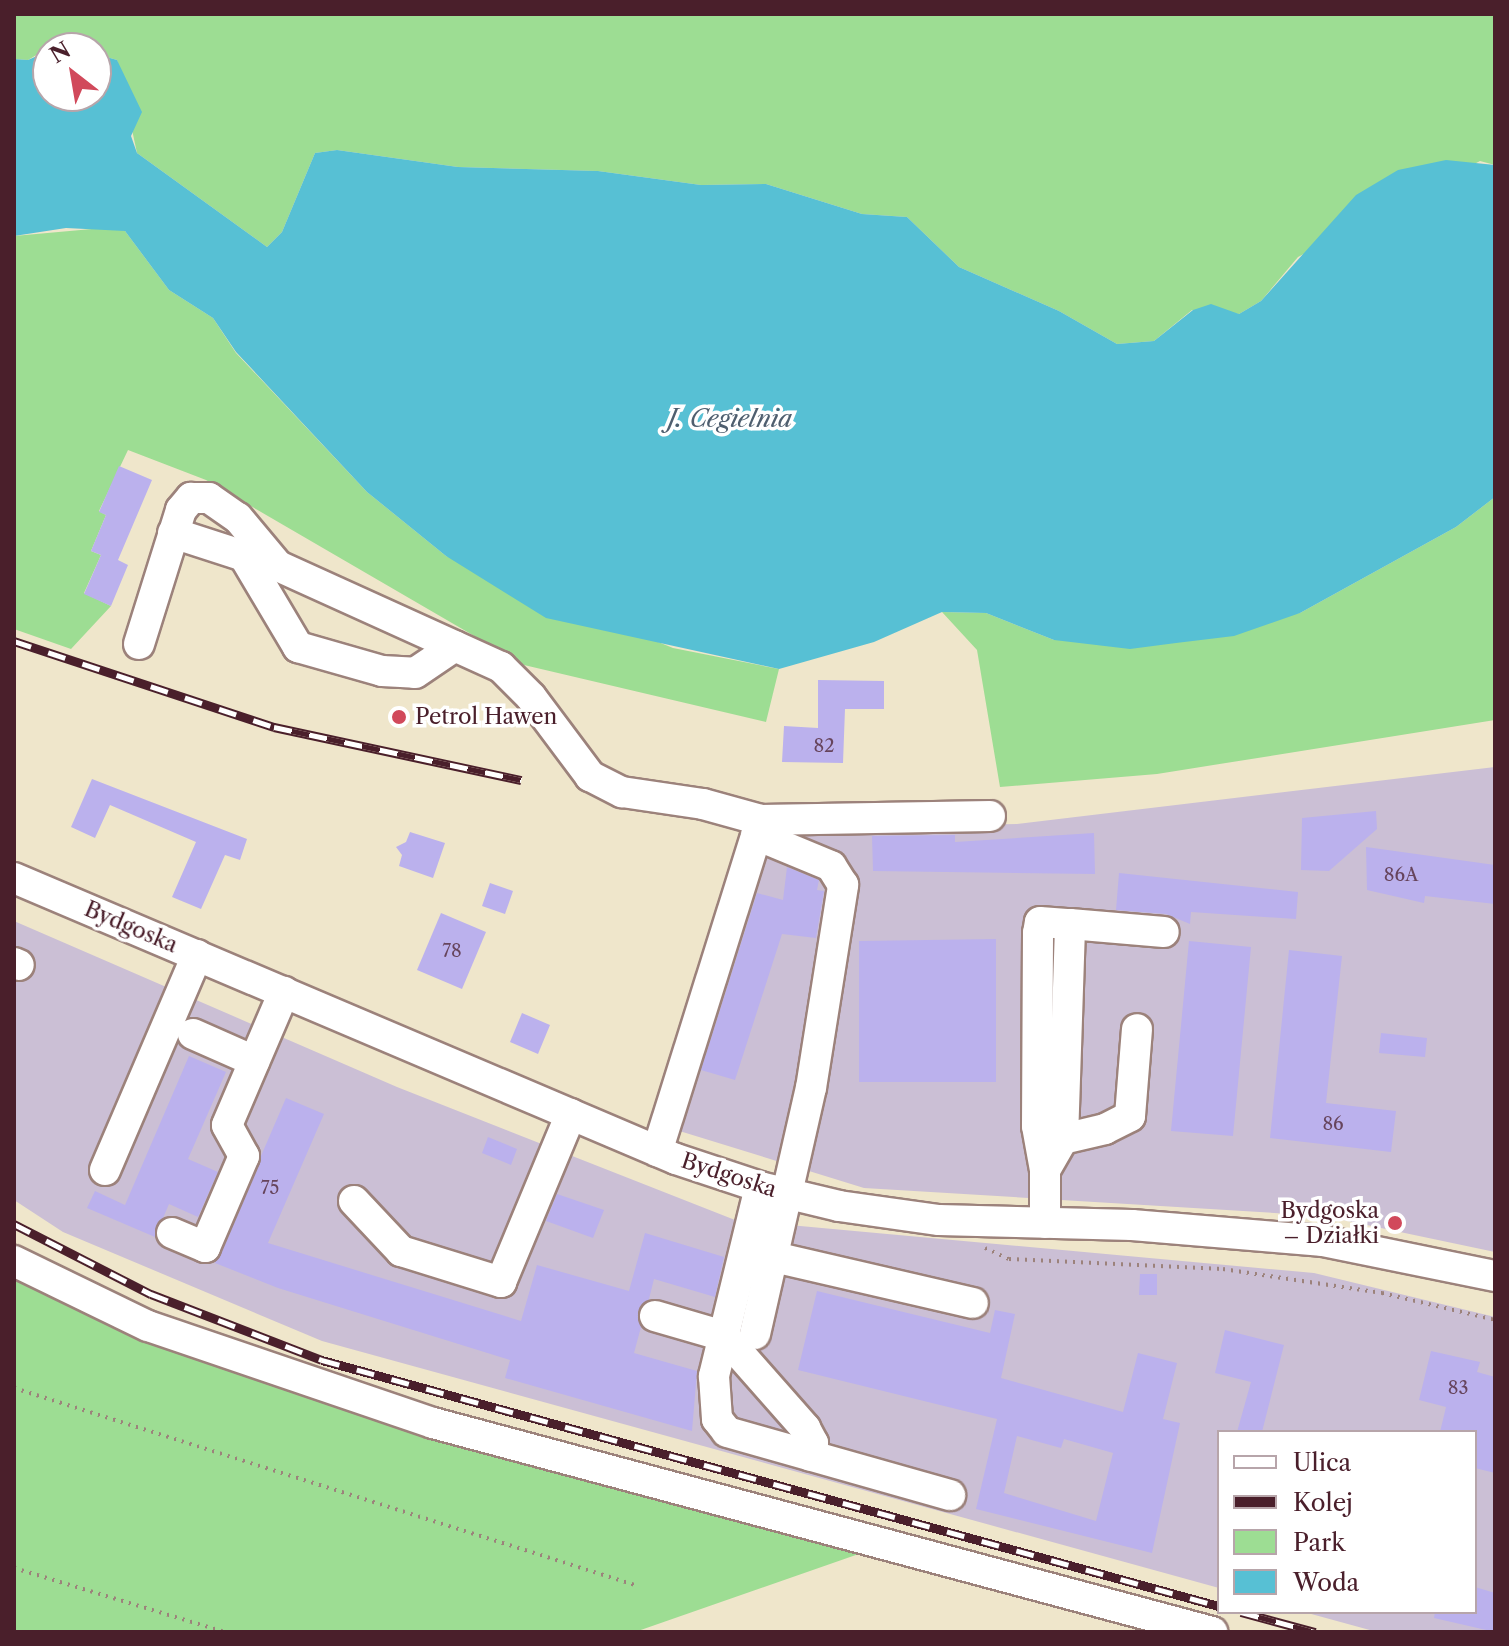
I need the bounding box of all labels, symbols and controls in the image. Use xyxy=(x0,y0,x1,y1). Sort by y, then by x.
north arrow xyxy=(32,32,112,112)
text: N xyxy=(45,36,76,69)
water label: J. Cegielnia xyxy=(668,405,792,433)
place label: Petrol Hawen xyxy=(415,704,557,730)
marker: Petrol Hawen xyxy=(390,708,408,726)
house number: 82 xyxy=(813,735,835,757)
house number: 86A xyxy=(1384,864,1418,886)
street label: Bydgoska xyxy=(80,896,182,958)
house number: 78 xyxy=(442,940,462,962)
house number: 86 xyxy=(1322,1113,1344,1135)
street label: Bydgoska xyxy=(678,1147,780,1203)
house number: 75 xyxy=(261,1177,279,1199)
place label: Bydgoska – Działki xyxy=(1280,1197,1379,1248)
marker: Bydgoska – Działki xyxy=(1386,1214,1404,1232)
house number: 83 xyxy=(1448,1377,1468,1399)
legend xyxy=(1217,1430,1477,1614)
text: Ulica xyxy=(1293,1448,1351,1477)
text: Kolej xyxy=(1293,1488,1353,1517)
text: Park xyxy=(1293,1528,1345,1557)
text: Woda xyxy=(1293,1568,1359,1597)

